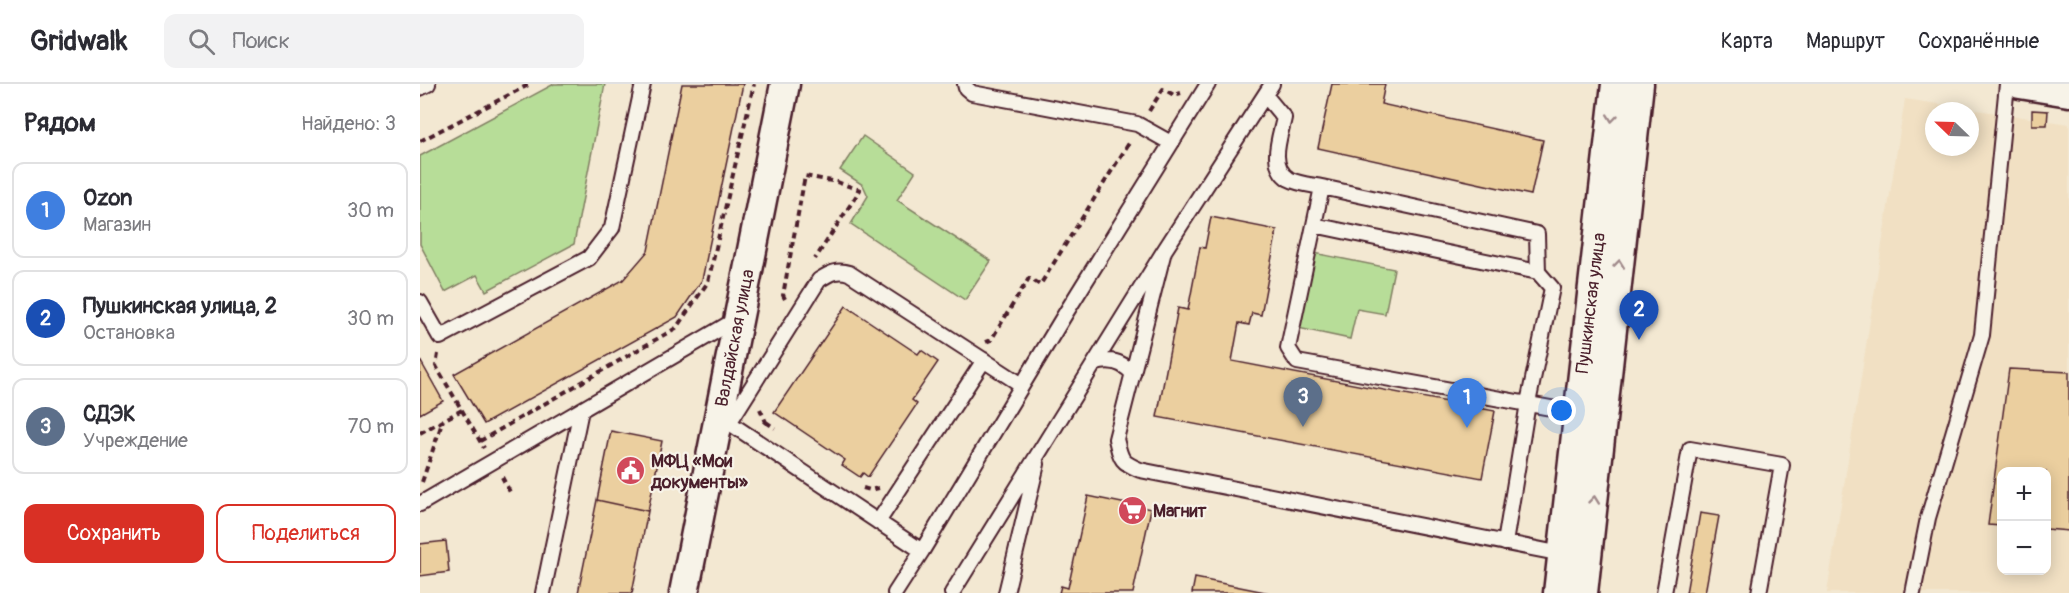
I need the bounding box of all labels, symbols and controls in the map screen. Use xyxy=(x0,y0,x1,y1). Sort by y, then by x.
search box xyxy=(164,14,584,68)
text: Gridwalk xyxy=(30,24,128,59)
icon: search xyxy=(185,25,218,58)
text: Поиск xyxy=(233,27,290,55)
text: Карта xyxy=(1721,28,1773,55)
text: Маршрут xyxy=(1806,28,1885,55)
text: Сохранённые xyxy=(1918,28,2039,55)
north arrow xyxy=(1925,102,1979,156)
text: Рядом xyxy=(24,107,96,139)
text: Найдено: 3 xyxy=(301,111,396,136)
one-way arrow xyxy=(1607,113,1619,122)
text: Ozon xyxy=(83,184,132,212)
text: 1 xyxy=(42,198,49,223)
text: 30 m xyxy=(347,198,394,223)
text: Магазин xyxy=(83,212,151,237)
street label: Пушкинская улица xyxy=(1571,231,1611,375)
one-way arrow xyxy=(1613,260,1625,269)
street label: Валдайская улица xyxy=(710,267,760,409)
pin: 2 xyxy=(1620,290,1658,340)
text: Пушкинская улица, 2 xyxy=(83,292,277,320)
text: 2 xyxy=(40,306,51,331)
text: 30 m xyxy=(347,306,394,331)
text: Остановка xyxy=(83,320,175,345)
pin: 3 xyxy=(1284,378,1322,427)
pin: 1 xyxy=(1448,378,1486,428)
your location xyxy=(1547,396,1576,425)
text: СДЭК xyxy=(83,400,136,428)
text: 3 xyxy=(40,414,51,439)
text: 70 m xyxy=(348,414,394,439)
text: Учреждение xyxy=(83,428,188,453)
place label: МФЦ «Мои документы» xyxy=(650,450,749,494)
public building icon: МФЦ «Мои документы» xyxy=(614,455,646,487)
map controls xyxy=(1997,467,2051,575)
button: + xyxy=(1997,467,2051,521)
supermarket icon: Магнит xyxy=(1116,495,1148,527)
one-way arrow xyxy=(1587,495,1600,504)
place label: Магнит xyxy=(1153,500,1207,523)
button: Сохранить xyxy=(24,504,204,563)
button: Поделиться xyxy=(216,504,396,563)
button: − xyxy=(1997,521,2051,575)

